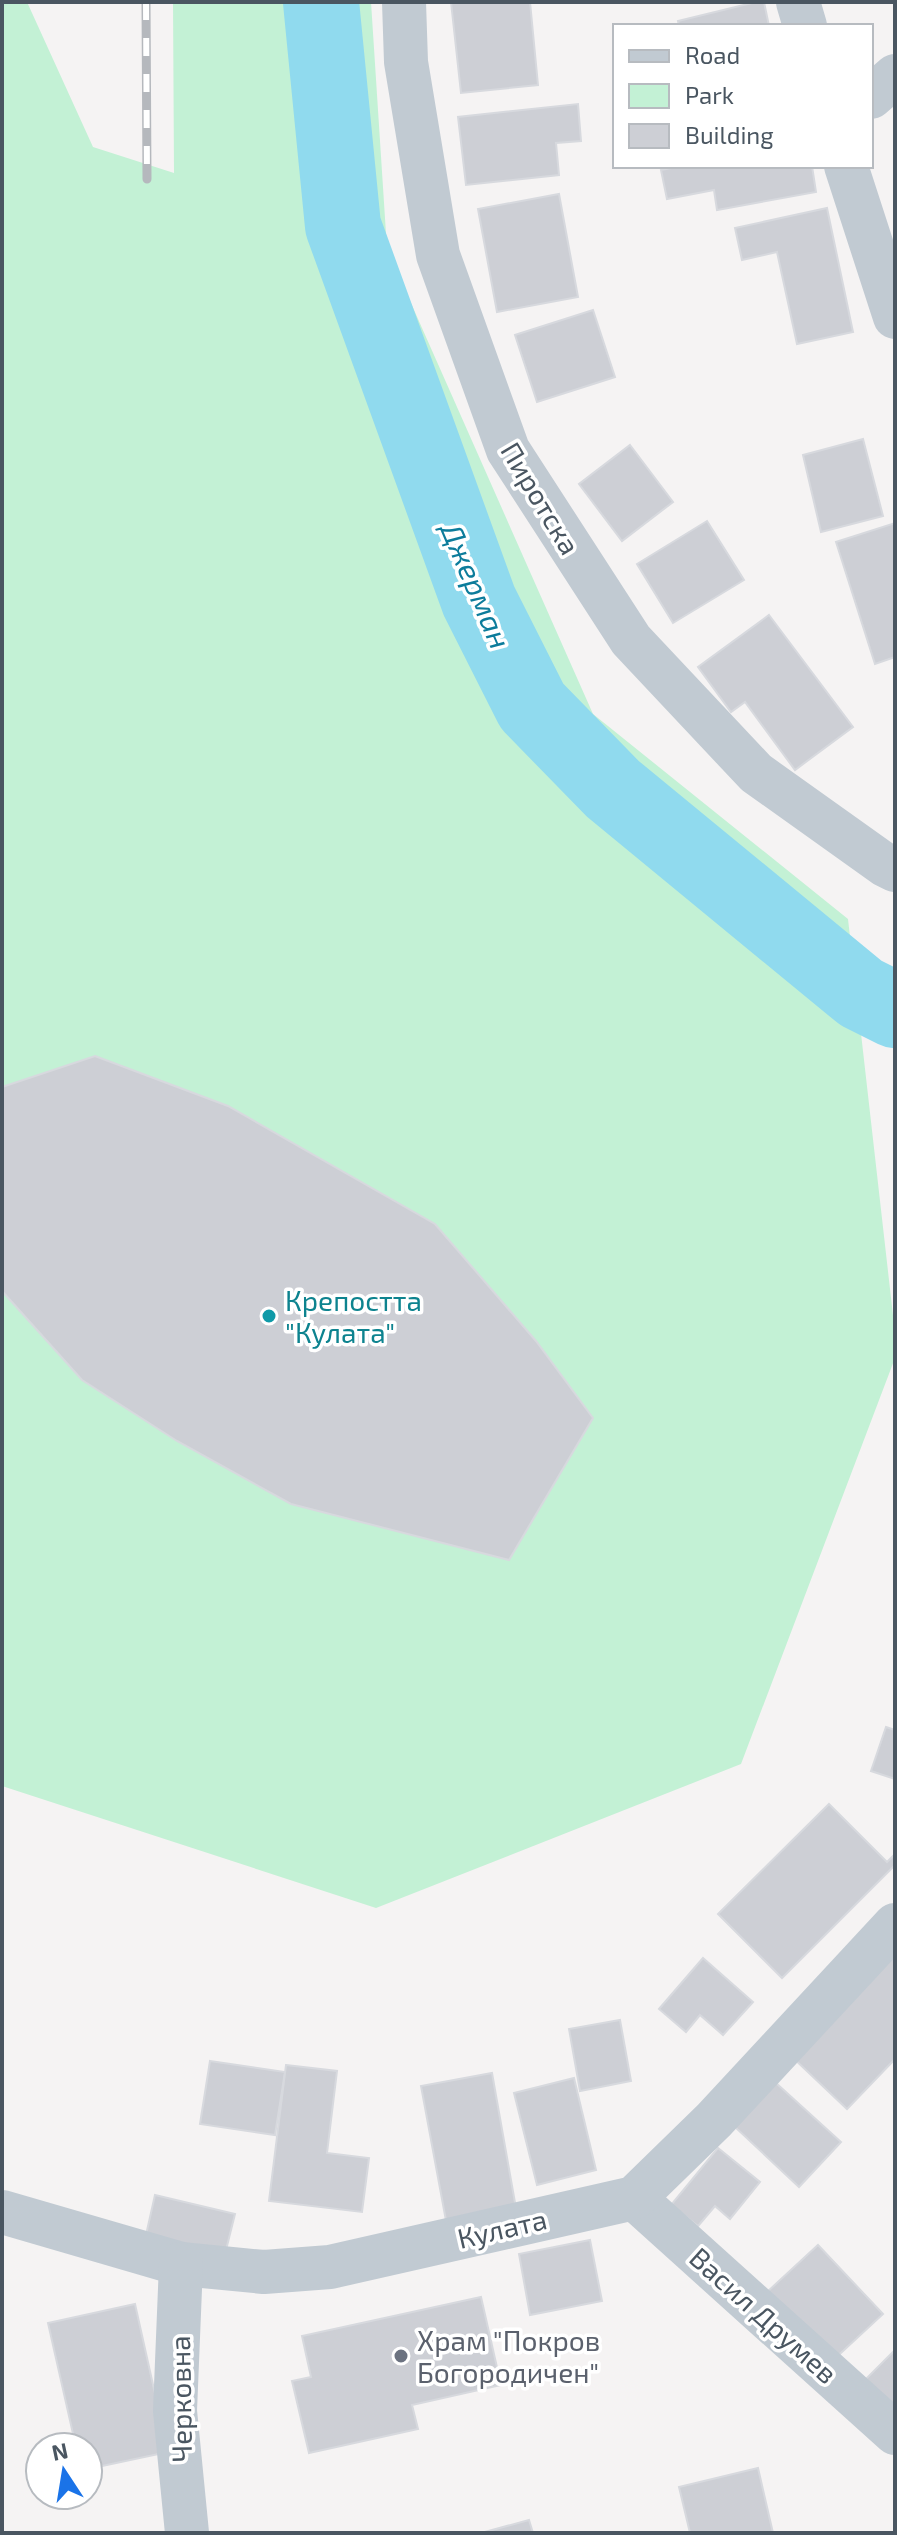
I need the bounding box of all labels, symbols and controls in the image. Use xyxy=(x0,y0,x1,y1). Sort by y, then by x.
legend xyxy=(613,24,873,168)
text: Road xyxy=(685,40,740,69)
text: Park xyxy=(685,80,734,109)
text: Building xyxy=(685,120,774,149)
street label: Пиротска xyxy=(494,436,588,560)
water label: Джерман xyxy=(434,515,520,654)
place label: Крепостта "Кулата" xyxy=(285,1283,422,1349)
marker: Крепостта "Кулата" xyxy=(260,1307,278,1325)
street label: Кулата xyxy=(454,2201,550,2255)
street label: Васил Друмев xyxy=(683,2240,845,2390)
place label: Храм "Покров Богородичен" xyxy=(417,2323,600,2389)
street label: Черковна xyxy=(162,2335,198,2463)
marker: Храм "Покров Богородичен" xyxy=(392,2347,410,2365)
north arrow xyxy=(24,2431,104,2511)
text: N xyxy=(49,2436,70,2465)

